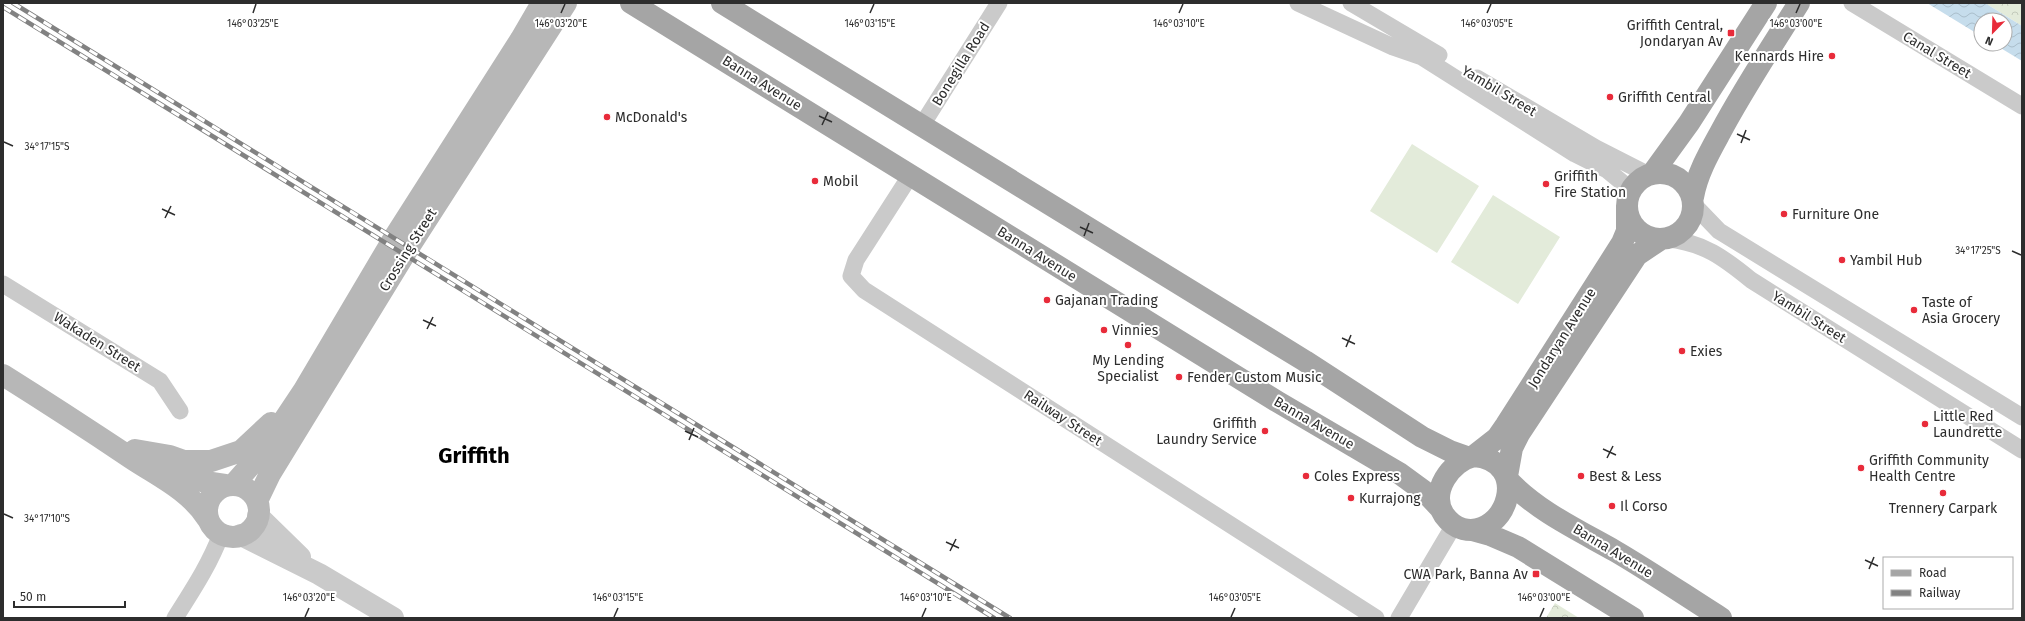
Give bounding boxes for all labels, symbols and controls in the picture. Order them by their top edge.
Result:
north arrow [1973,12,2013,52]
place label: Griffith Central, Jondaryan Av [1627,17,1723,50]
text: 146°03'25"E [227,18,279,30]
text: 146°03'20"E [535,18,587,30]
text: 146°03'15"E [844,18,896,30]
text: 146°03'10"E [1153,18,1205,30]
text: 146°03'05"E [1461,18,1513,30]
text: 146°03'00"E [1769,18,1823,30]
street label: Bonegilla Road [928,19,994,109]
marker: Griffith Central, Jondaryan Av [1726,28,1736,38]
street label: Canal Street [1900,28,1975,83]
text: N [1983,33,1995,48]
place label: Kennards Hire [1735,48,1824,65]
marker: Kennards Hire [1827,51,1837,61]
street label: Banna Avenue [719,52,805,114]
street label: Yambil Street [1459,62,1540,120]
place label: Griffith Central [1618,89,1711,106]
marker: Griffith Central [1605,92,1615,102]
place label: McDonald's [615,109,688,126]
marker: McDonald's [602,112,612,122]
text: 34°17'15"S [24,141,70,153]
place label: Griffith Fire Station [1554,168,1626,201]
place label: Mobil [823,173,858,190]
marker: Mobil [810,176,820,186]
marker: Griffith Fire Station [1541,179,1551,189]
street label: Crossing Street [376,204,441,295]
place label: Furniture One [1792,206,1879,223]
marker: Furniture One [1779,209,1789,219]
street label: Banna Avenue [994,223,1080,285]
text: 34°17'25"S [1955,245,2001,257]
place label: Yambil Hub [1850,252,1922,269]
marker: Yambil Hub [1837,255,1847,265]
street label: Jondaryan Avenue [1524,285,1600,391]
street label: Yambil Street [1769,287,1850,347]
place label: Gajanan Trading [1055,292,1158,309]
place label: Taste of Asia Grocery [1922,294,2000,327]
marker: Gajanan Trading [1042,295,1052,305]
marker: Taste of Asia Grocery [1909,305,1919,315]
street label: Wakaden Street [50,308,144,376]
place label: Vinnies [1112,322,1159,339]
marker: Vinnies [1099,325,1109,335]
marker: My Lending Specialist [1123,340,1133,350]
place label: Exies [1690,343,1723,360]
marker: Exies [1677,346,1687,356]
place label: My Lending Specialist [1092,352,1165,385]
place label: Fender Custom Music [1187,369,1322,386]
marker: Fender Custom Music [1174,372,1184,382]
street label: Railway Street [1021,386,1106,450]
street label: Banna Avenue [1271,393,1357,453]
place label: Little Red Laundrette [1933,408,2002,441]
place label: Griffith Laundry Service [1156,415,1257,448]
marker: Little Red Laundrette [1920,419,1930,429]
marker: Griffith Laundry Service [1260,426,1270,436]
district label: Griffith [438,442,510,469]
place label: Griffith Community Health Centre [1869,452,1989,485]
marker: Griffith Community Health Centre [1856,463,1866,473]
place label: Coles Express [1314,468,1400,485]
place label: Best & Less [1589,468,1662,485]
marker: Coles Express [1301,471,1311,481]
marker: Best & Less [1576,471,1586,481]
marker: Trennery Carpark [1938,488,1948,498]
place label: Kurrajong [1359,490,1421,507]
marker: Kurrajong [1346,493,1356,503]
place label: Il Corso [1620,498,1668,515]
place label: Trennery Carpark [1889,500,1998,517]
marker: Il Corso [1607,501,1617,511]
text: 34°17'10"S [24,513,70,525]
street label: Banna Avenue [1570,520,1656,582]
legend [1883,557,2013,609]
place label: CWA Park, Banna Av [1403,566,1528,583]
text: Road [1919,566,1947,580]
marker: CWA Park, Banna Av [1531,569,1541,579]
scale bar [14,583,125,609]
text: Railway [1919,586,1960,600]
text: 50 m [20,590,46,604]
text: 146°03'20"E [283,592,335,604]
text: 146°03'15"E [592,592,644,604]
text: 146°03'10"E [900,592,952,604]
text: 146°03'05"E [1209,592,1261,604]
text: 146°03'00"E [1517,592,1571,604]

